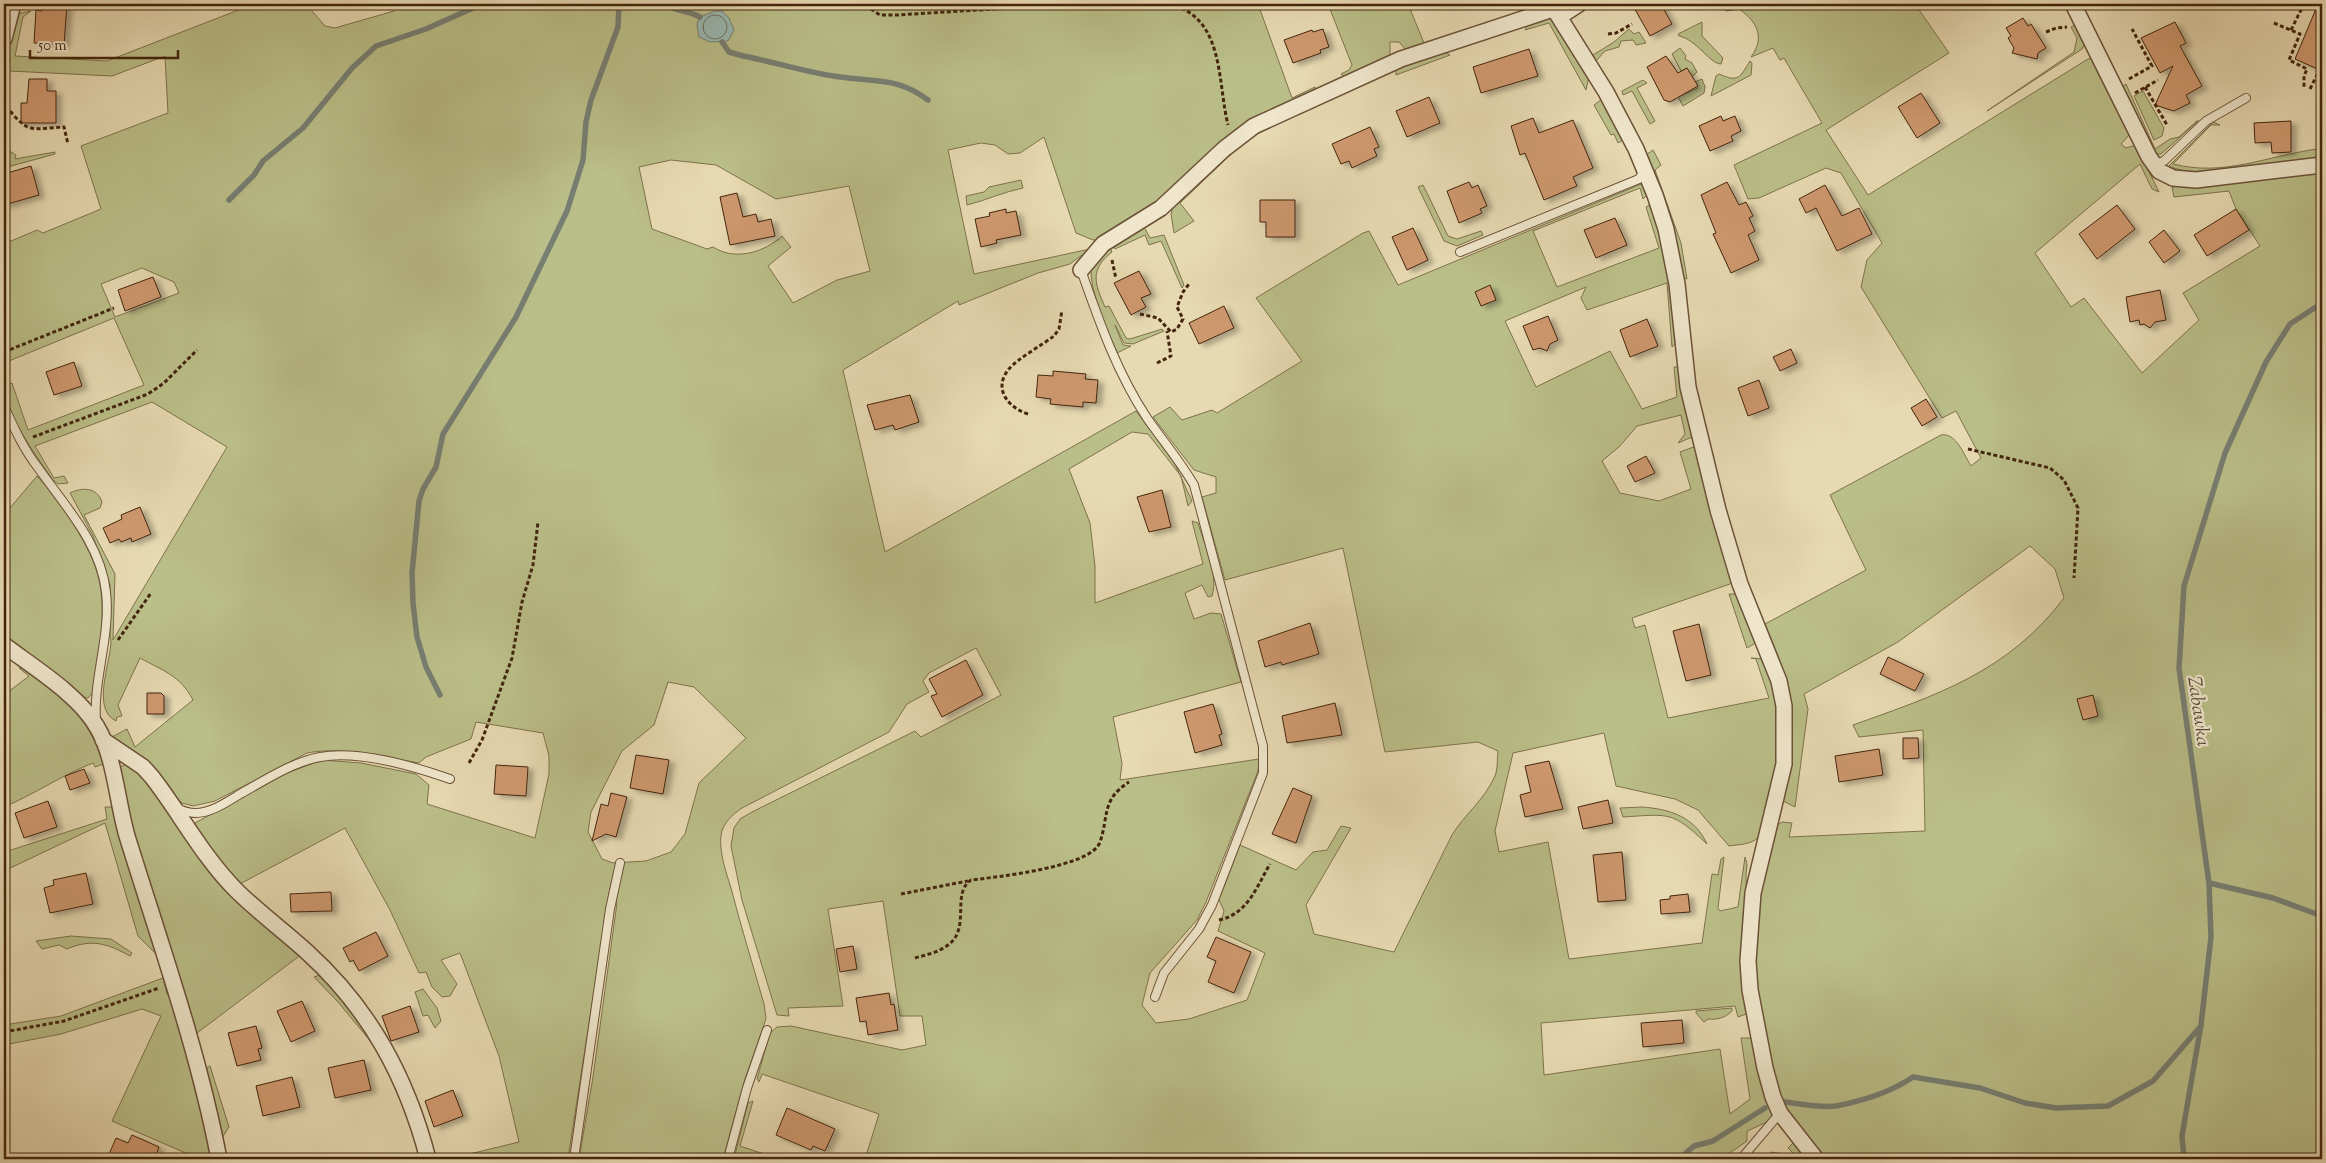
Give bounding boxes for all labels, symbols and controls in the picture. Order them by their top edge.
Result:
scale bar [30,28,178,60]
text: 50 m [37,36,67,57]
water label: Zabawka [2179,675,2216,748]

